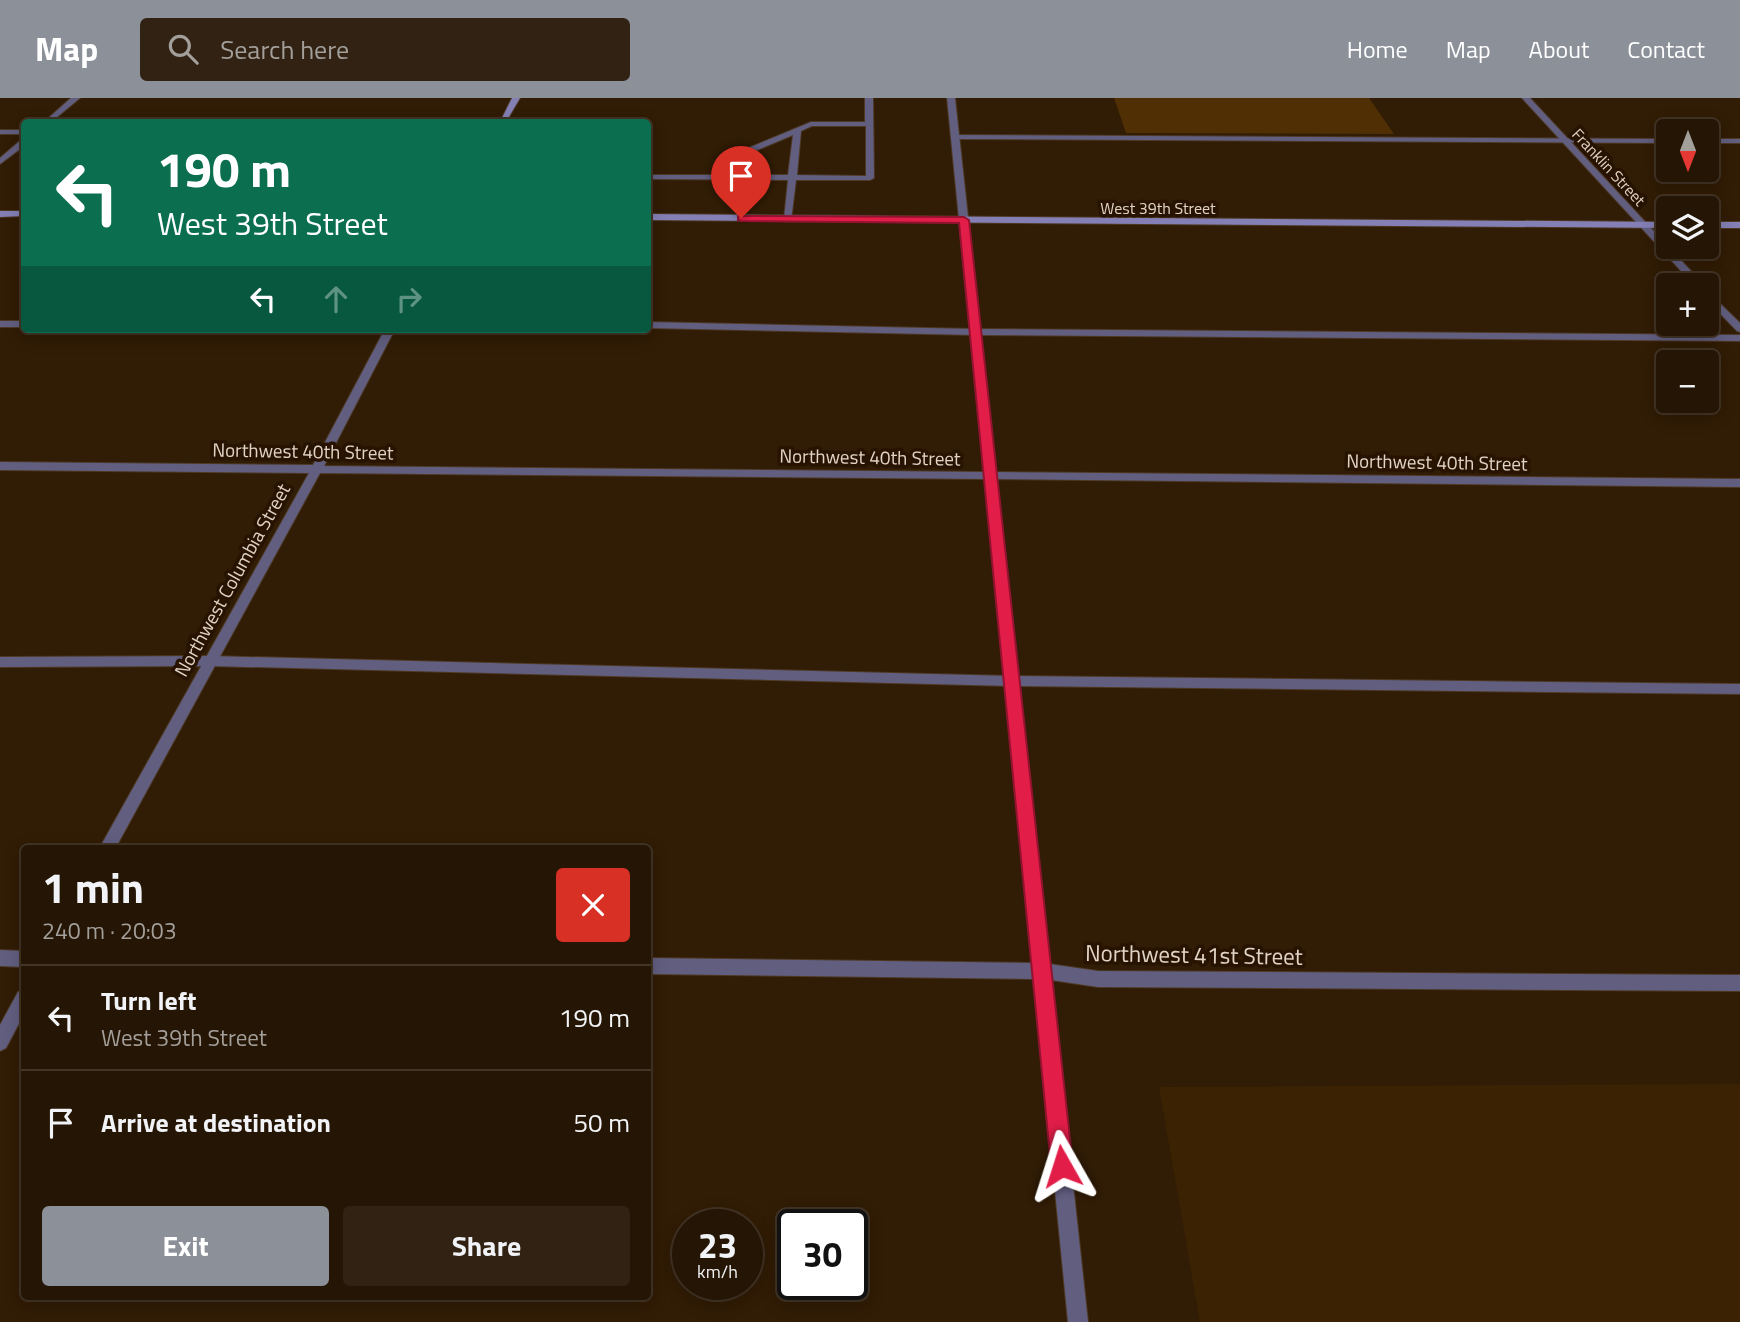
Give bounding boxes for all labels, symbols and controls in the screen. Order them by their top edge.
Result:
search box [140,18,630,81]
text: Map [35,24,98,74]
icon: search [164,30,202,68]
text: Search here [220,30,349,69]
text: Home [1347,31,1408,67]
text: Map [1446,31,1491,67]
text: About [1529,31,1589,67]
text: Contact [1627,31,1705,67]
north arrow [1656,119,1718,182]
map controls [1656,119,1719,413]
street label: Franklin Street [1567,123,1652,211]
text: 190 m [157,131,291,206]
pin [711,146,771,218]
icon: left [42,147,133,238]
icon: arrive [722,157,760,195]
street label: West 39th Street [1100,196,1216,220]
button: layers [1656,196,1719,259]
text: West 39th Street [157,199,388,247]
button: + [1656,273,1719,336]
icon: left [244,280,282,318]
icon: ahead [317,280,355,318]
icon: right [390,280,428,318]
button: − [1656,350,1719,413]
street label: Northwest 40th Street [212,434,394,467]
street label: Northwest 40th Street [779,440,961,473]
street label: Northwest 40th Street [1346,445,1528,478]
street label: Northwest Columbia Street [166,477,297,682]
text: 1 min [42,855,144,919]
button: close [556,868,630,942]
text: 240 m · 20:03 [42,913,177,948]
street label: Northwest 41st Street [1085,935,1303,974]
text: Turn left [101,981,196,1020]
text: 190 m [559,998,630,1037]
icon: left [42,999,80,1037]
text: West 39th Street [101,1020,267,1055]
text: Arrive at destination [101,1103,331,1142]
text: 50 m [573,1103,630,1142]
icon: arrive [42,1104,80,1142]
position arrow [1025,1129,1099,1203]
button: Exit [42,1206,329,1286]
button: Share [343,1206,630,1286]
speed limit sign: 30 [777,1209,868,1300]
text: 23 [698,1218,737,1272]
text: km/h [697,1258,738,1285]

